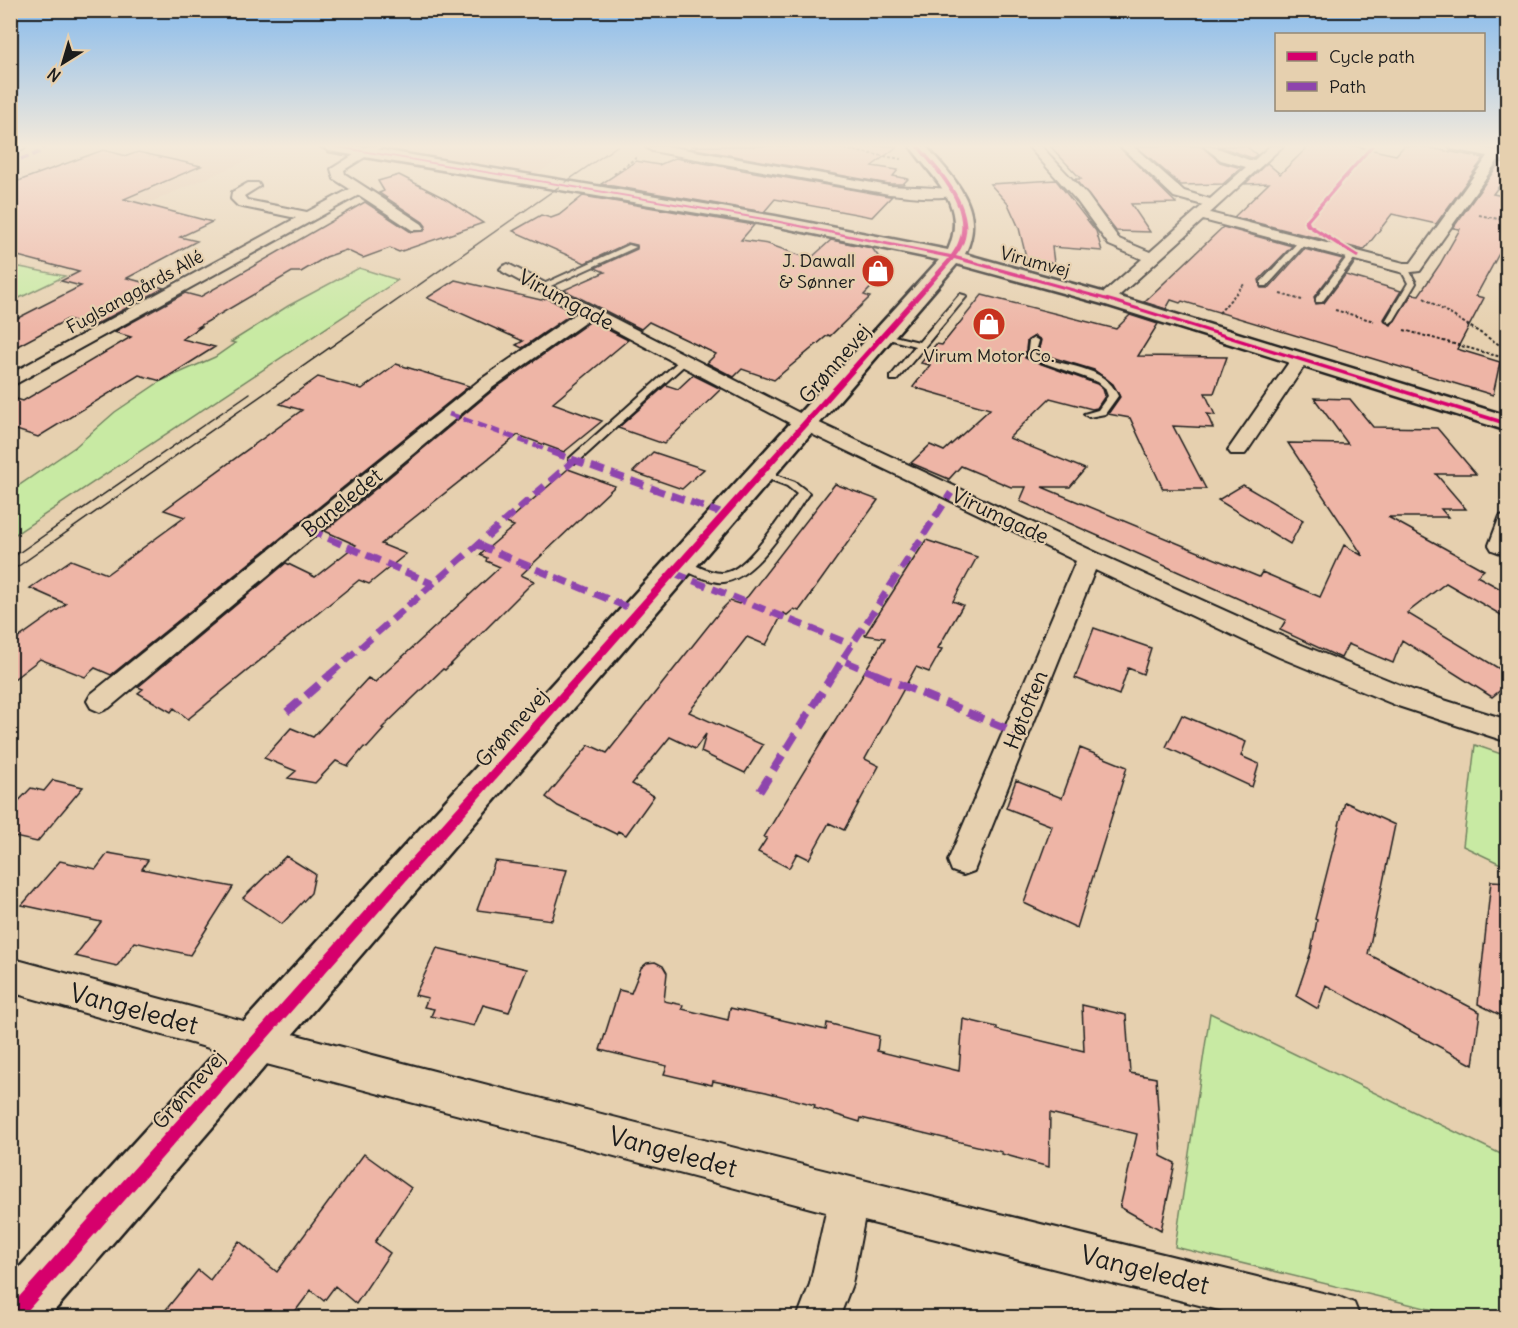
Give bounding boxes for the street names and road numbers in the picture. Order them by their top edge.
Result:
street label: Virumvej [998,241,1073,282]
street label: Fuglsanggårds Allé [62,244,207,339]
street label: Virumgade [514,263,619,336]
street label: Grønnevej [793,318,877,409]
street label: Baneledet [296,462,387,543]
street label: Virumgade [947,481,1053,550]
street label: Høtoften [998,666,1054,753]
street label: Grønnevej [469,683,554,773]
street label: Vangeledet [66,976,202,1042]
street label: Grønnevej [146,1045,231,1135]
street label: Vangeledet [605,1119,741,1185]
street label: Vangeledet [1077,1238,1213,1301]

